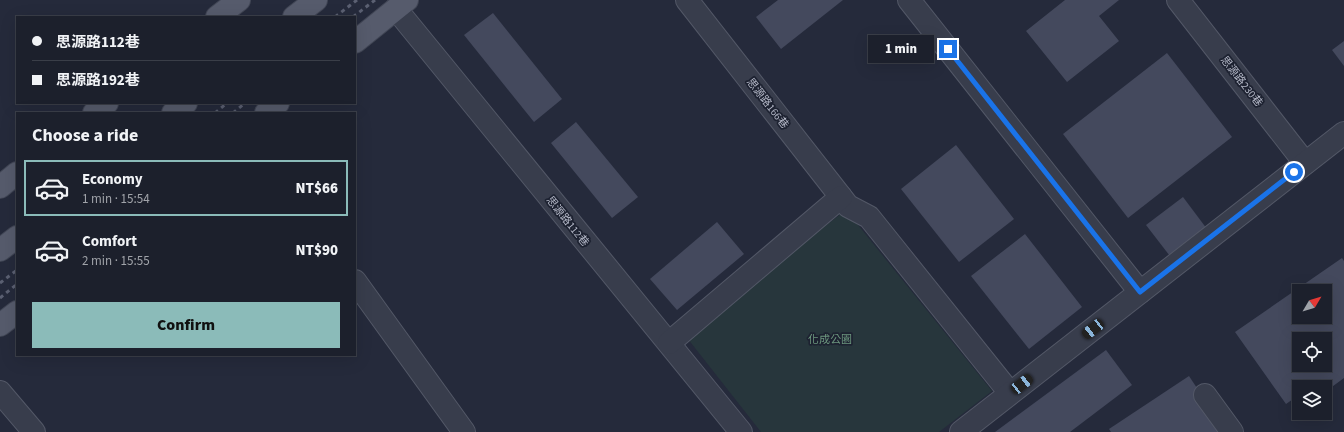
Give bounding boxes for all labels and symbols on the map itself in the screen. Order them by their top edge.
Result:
callout: 1 min [868,35,934,63]
route end [939,40,957,58]
street label: 思源路230巷 [1217,53,1266,110]
street label: 思源路166巷 [743,75,792,132]
route start [1285,163,1303,181]
street label: 思源路112巷 [543,193,592,250]
north arrow [1292,284,1332,324]
car [1080,317,1106,341]
park label: 化成公園 [808,332,852,347]
car [1009,372,1035,396]

